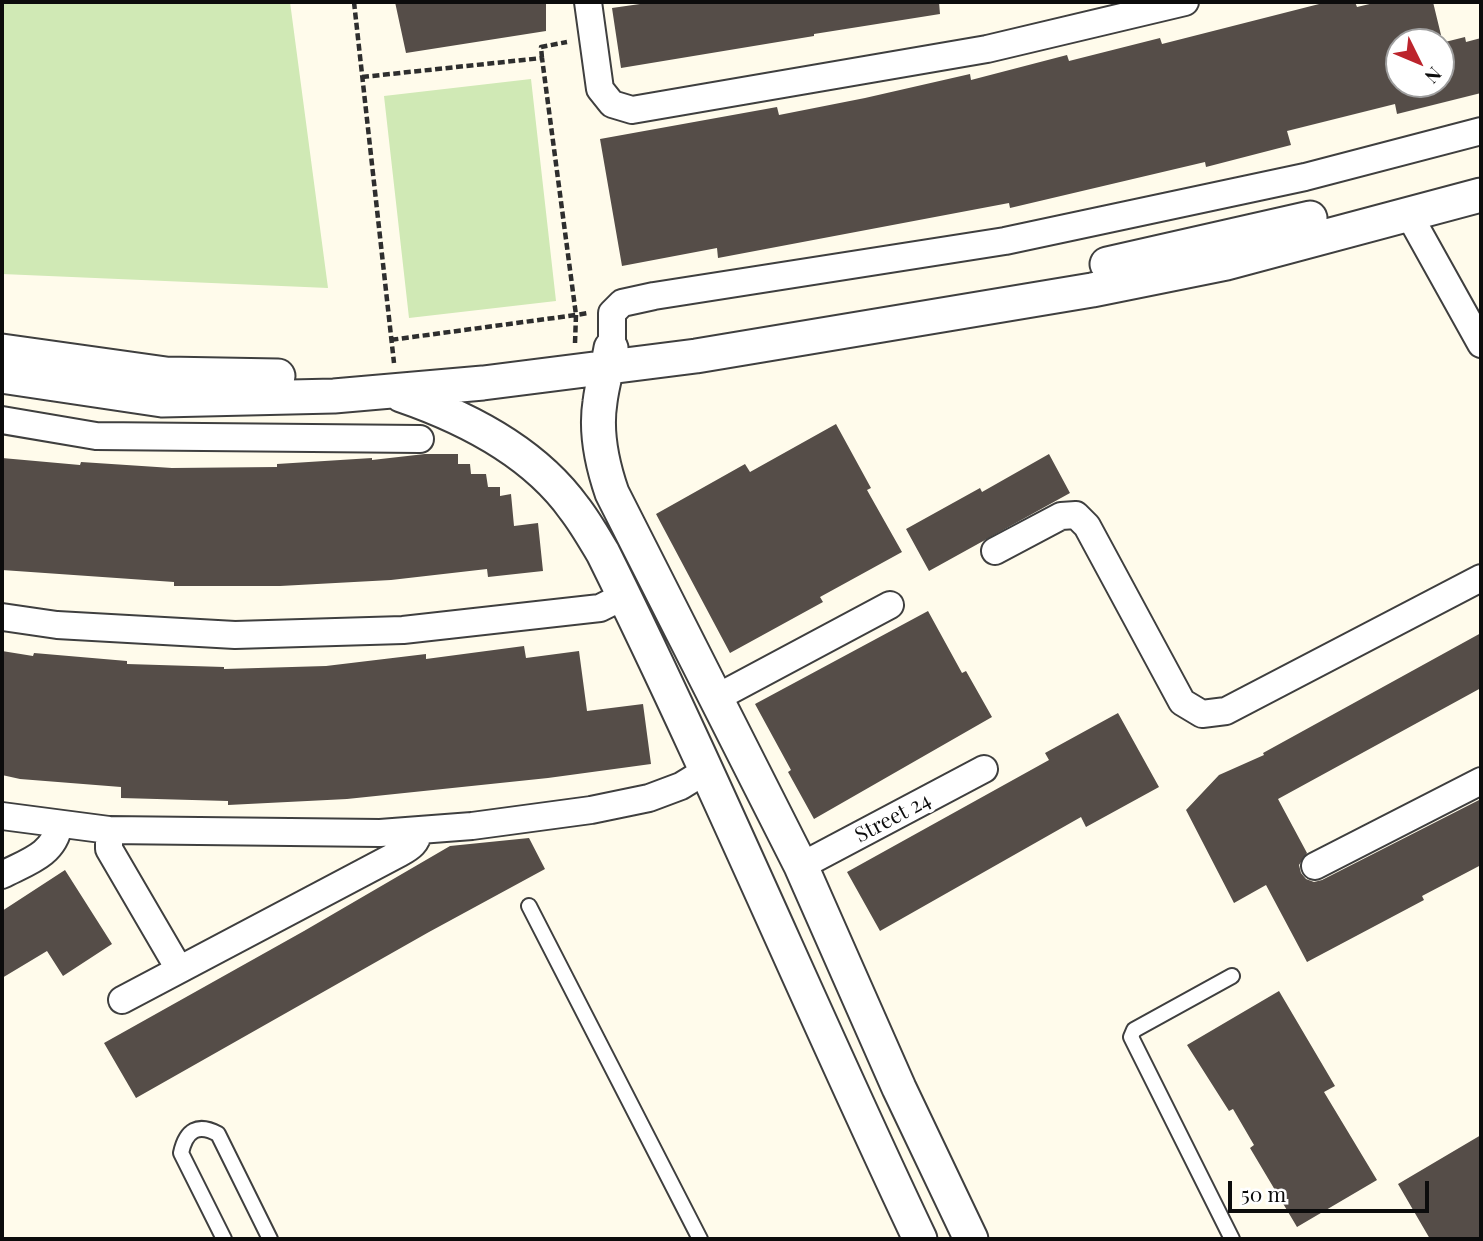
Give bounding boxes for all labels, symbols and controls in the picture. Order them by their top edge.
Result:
north arrow [1385,28,1455,98]
text: N [1420,62,1448,90]
street label: Street 24 [851,788,935,848]
scale bar [1231,1168,1432,1212]
text: 50 m [1241,1179,1286,1207]

